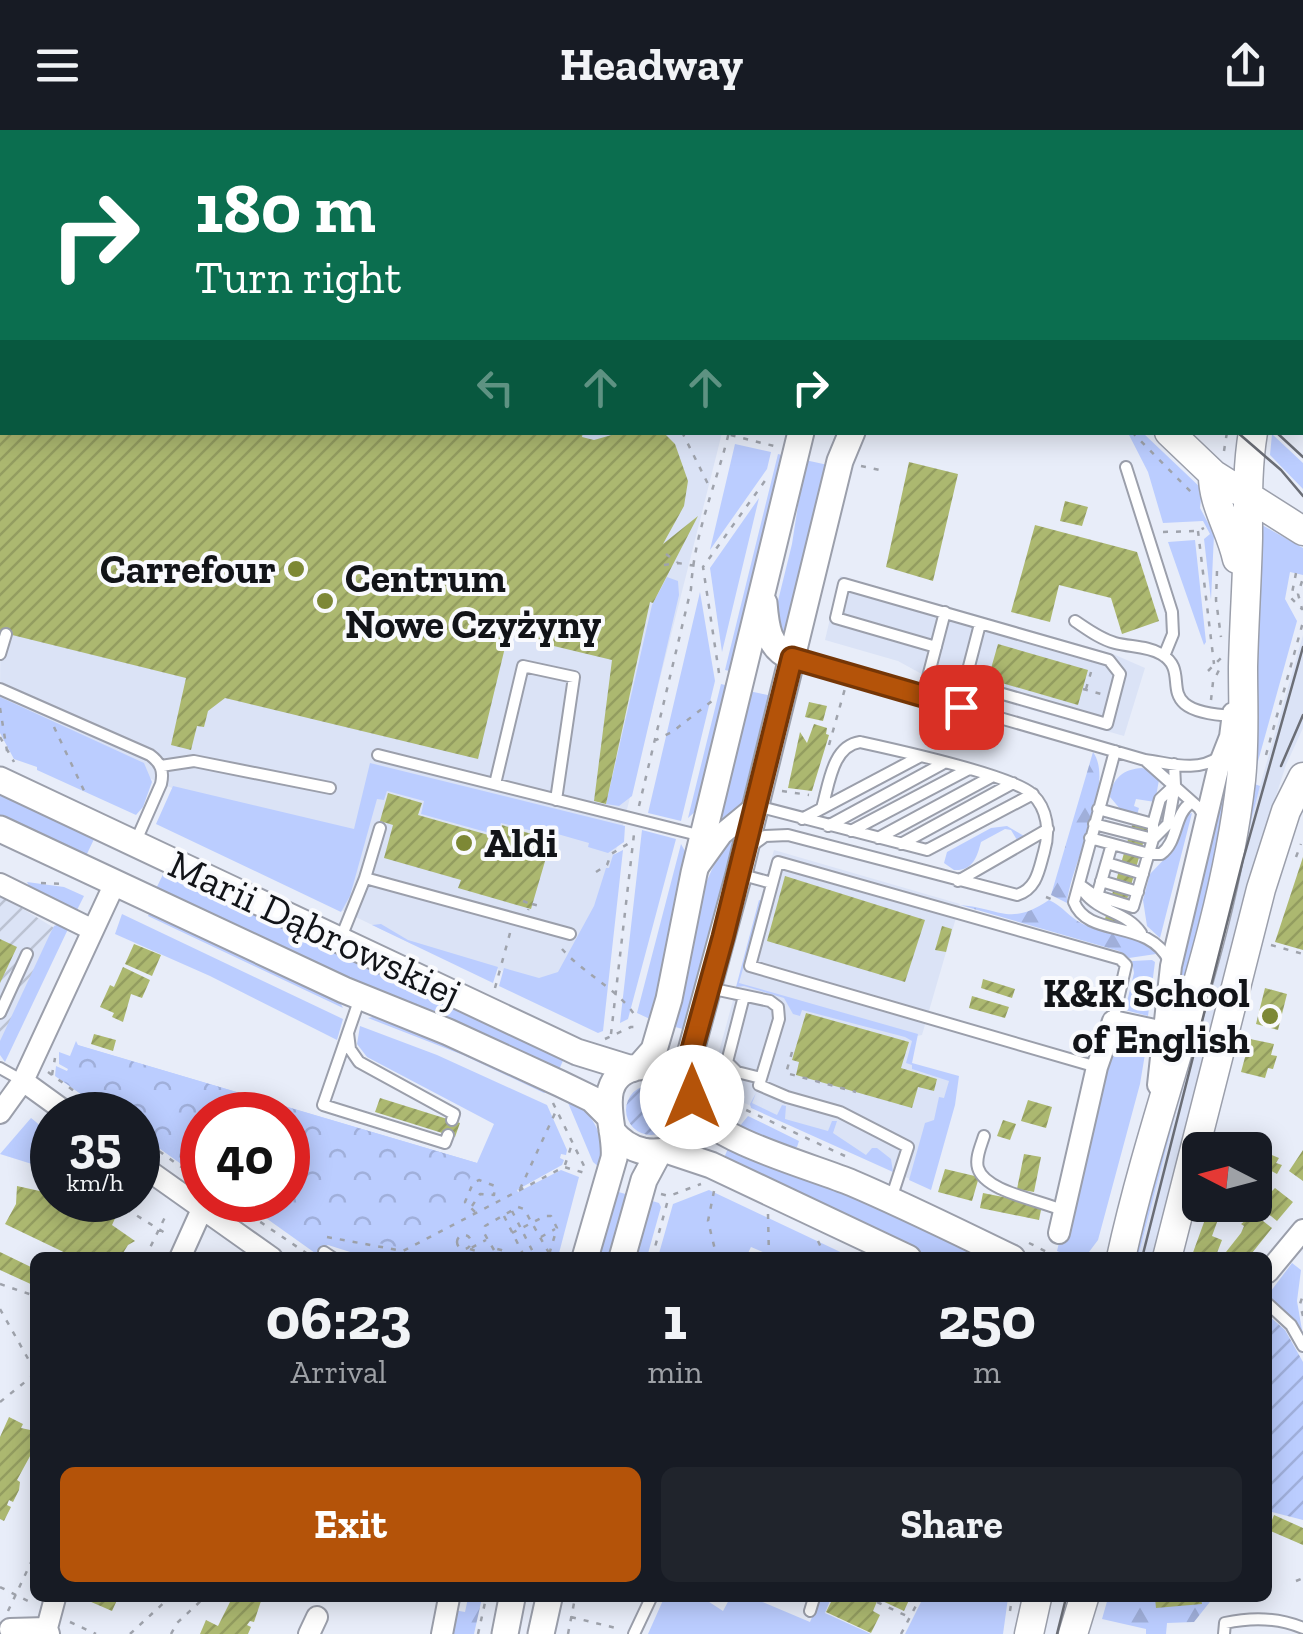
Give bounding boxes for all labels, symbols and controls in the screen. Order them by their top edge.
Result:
icon: menu [30,38,85,93]
text: Headway [560,38,743,92]
icon: share [1218,38,1273,93]
text: 180 m [195,166,376,250]
icon: right [30,170,160,300]
text: Turn right [195,251,401,305]
icon: left [468,360,523,415]
icon: ahead [573,360,628,415]
icon: ahead [678,360,733,415]
icon: right [783,360,838,415]
place label: Carrefour [100,545,276,593]
place label: Centrum Nowe Czyżyny [345,554,601,648]
marker: Carrefour [285,558,307,580]
marker: Centrum Nowe Czyżyny [314,590,336,612]
pin [919,665,1004,750]
icon: arrive [934,680,989,735]
place label: Aldi [484,819,558,867]
marker: Aldi [453,832,475,854]
street label: Marii Dąbrowskiej [161,839,469,1017]
place label: K&K School of English [1043,969,1250,1063]
marker: K&K School of English [1259,1005,1281,1027]
position arrow [640,1045,744,1149]
speed limit sign: 40 [180,1092,310,1222]
text: 35 [69,1115,121,1175]
north arrow [1182,1132,1272,1222]
map controls [1182,1132,1272,1222]
text: km/h [66,1167,124,1197]
text: 06:23 [266,1282,412,1354]
text: 1 [663,1282,687,1354]
text: 250 [938,1282,1036,1354]
text: Arrival [290,1353,387,1391]
text: min [647,1353,702,1391]
text: m [973,1353,1001,1391]
button: Exit [60,1467,641,1582]
button: Share [661,1467,1242,1582]

